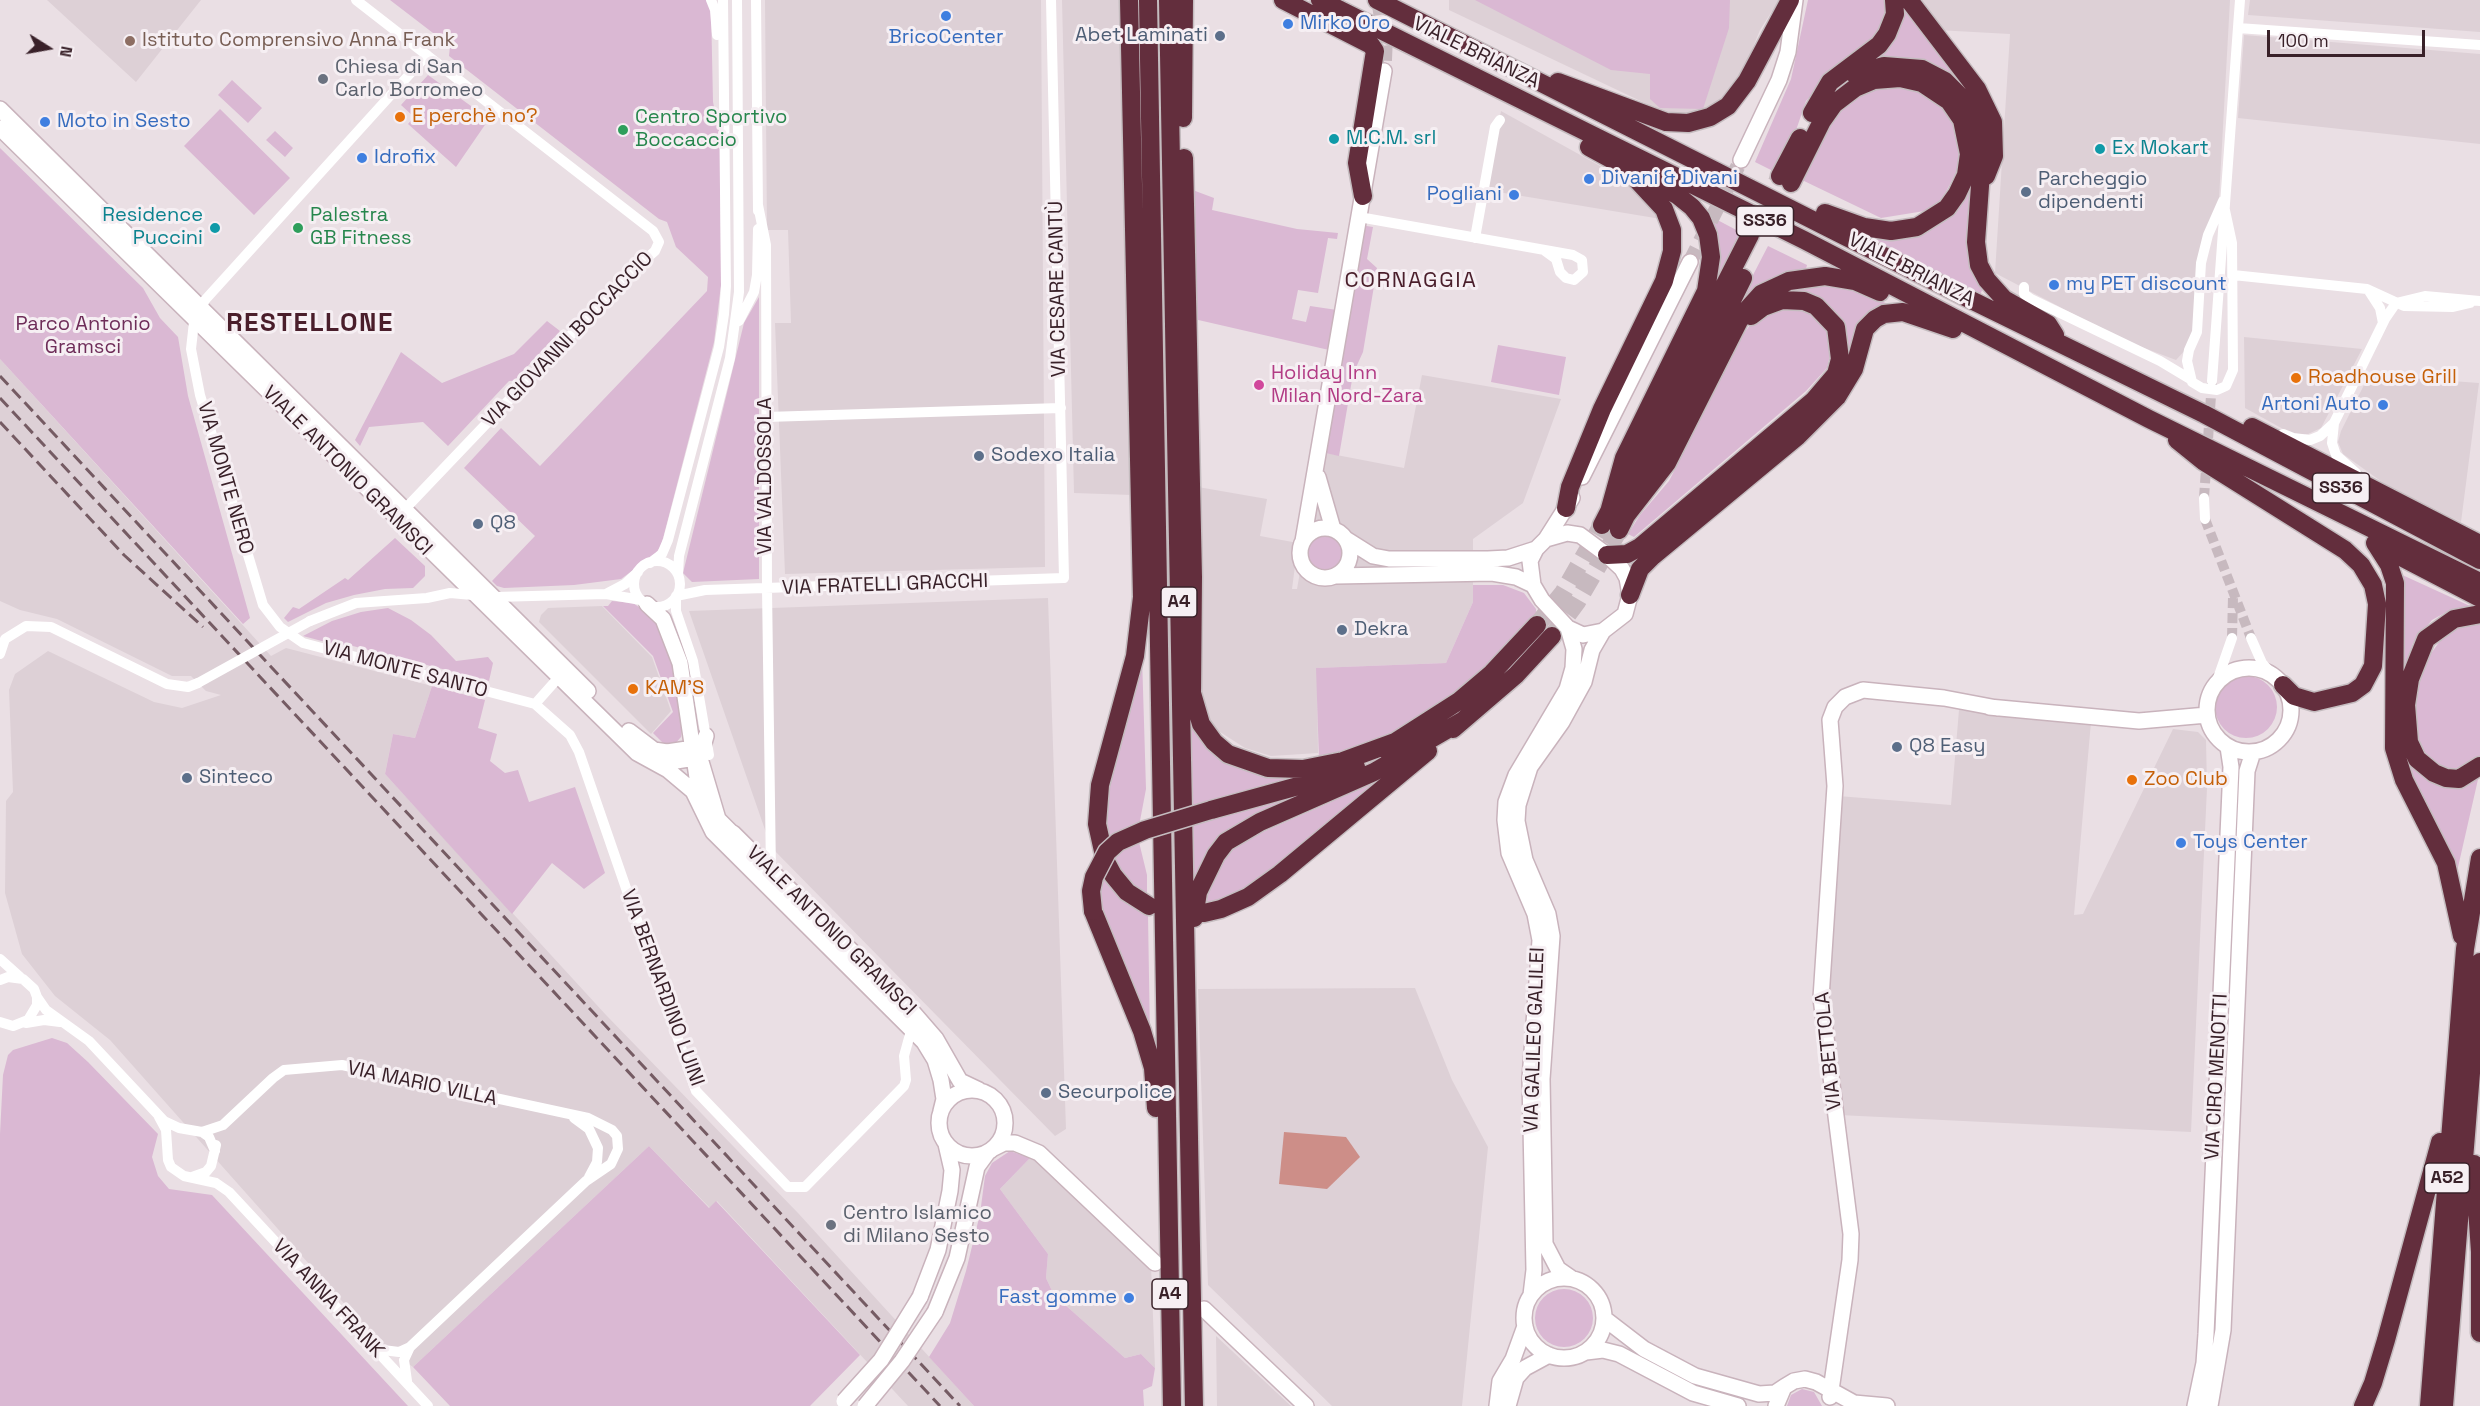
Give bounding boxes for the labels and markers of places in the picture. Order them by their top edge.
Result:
marker: BricoCenter [939,9,953,23]
place label: Mirko Oro [1300,12,1390,36]
marker: Mirko Oro [1281,17,1295,31]
place label: Abet Laminati [1075,24,1208,48]
place label: BricoCenter [889,26,1003,50]
place label: Istituto Comprensivo Anna Frank [142,29,455,53]
marker: Abet Laminati [1213,29,1227,43]
marker: Istituto Comprensivo Anna Frank [123,34,137,48]
place label: Chiesa di San Carlo Borromeo [335,56,483,103]
marker: Chiesa di San Carlo Borromeo [316,72,330,86]
place label: E perchè no? [412,105,538,129]
place label: Centro Sportivo Boccaccio [635,106,787,153]
place label: Moto in Sesto [57,110,191,134]
marker: E perchè no? [393,110,407,124]
marker: Moto in Sesto [38,115,52,129]
marker: Centro Sportivo Boccaccio [616,123,630,137]
place label: M.C.M. srl [1346,127,1436,151]
marker: M.C.M. srl [1327,132,1341,146]
place label: Ex Mokart [2112,137,2209,161]
marker: Ex Mokart [2093,142,2107,156]
place label: Idrofix [374,146,436,170]
marker: Idrofix [355,151,369,165]
place label: Divani & Divani [1601,167,1738,191]
place label: Parcheggio dipendenti [2038,168,2147,215]
marker: Divani & Divani [1582,172,1596,186]
place label: Pogliani [1427,183,1502,207]
marker: Parcheggio dipendenti [2019,185,2033,199]
marker: Pogliani [1507,188,1521,202]
place label: Residence Puccini [102,204,203,251]
place label: Palestra GB Fitness [310,204,412,251]
marker: Residence Puccini [208,221,222,235]
marker: Palestra GB Fitness [291,221,305,235]
place label: my PET discount [2066,273,2227,297]
marker: my PET discount [2047,278,2061,292]
place label: Holiday Inn Milan Nord-Zara [1271,362,1423,409]
place label: Roadhouse Grill [2308,366,2457,390]
marker: Roadhouse Grill [2289,371,2303,385]
marker: Holiday Inn Milan Nord-Zara [1252,378,1266,392]
place label: Artoni Auto [2261,393,2371,417]
marker: Artoni Auto [2376,398,2390,412]
place label: Sodexo Italia [991,444,1115,468]
marker: Sodexo Italia [972,449,986,463]
place label: Q8 [490,512,516,536]
marker: Q8 [471,517,485,531]
place label: Dekra [1354,618,1409,642]
marker: Dekra [1335,623,1349,637]
place label: KAM'S [645,677,704,701]
marker: KAM'S [626,682,640,696]
place label: Q8 Easy [1909,735,1985,759]
marker: Q8 Easy [1890,740,1904,754]
place label: Sinteco [199,766,273,790]
place label: Zoo Club [2144,768,2228,792]
marker: Sinteco [180,771,194,785]
marker: Zoo Club [2125,773,2139,787]
place label: Toys Center [2193,831,2308,855]
marker: Toys Center [2174,836,2188,850]
place label: Securpolice [1058,1081,1173,1105]
marker: Securpolice [1039,1086,1053,1100]
place label: Centro Islamico di Milano Sesto [843,1202,992,1249]
marker: Centro Islamico di Milano Sesto [824,1218,838,1232]
place label: Fast gomme [999,1286,1117,1310]
marker: Fast gomme [1122,1291,1136,1305]

